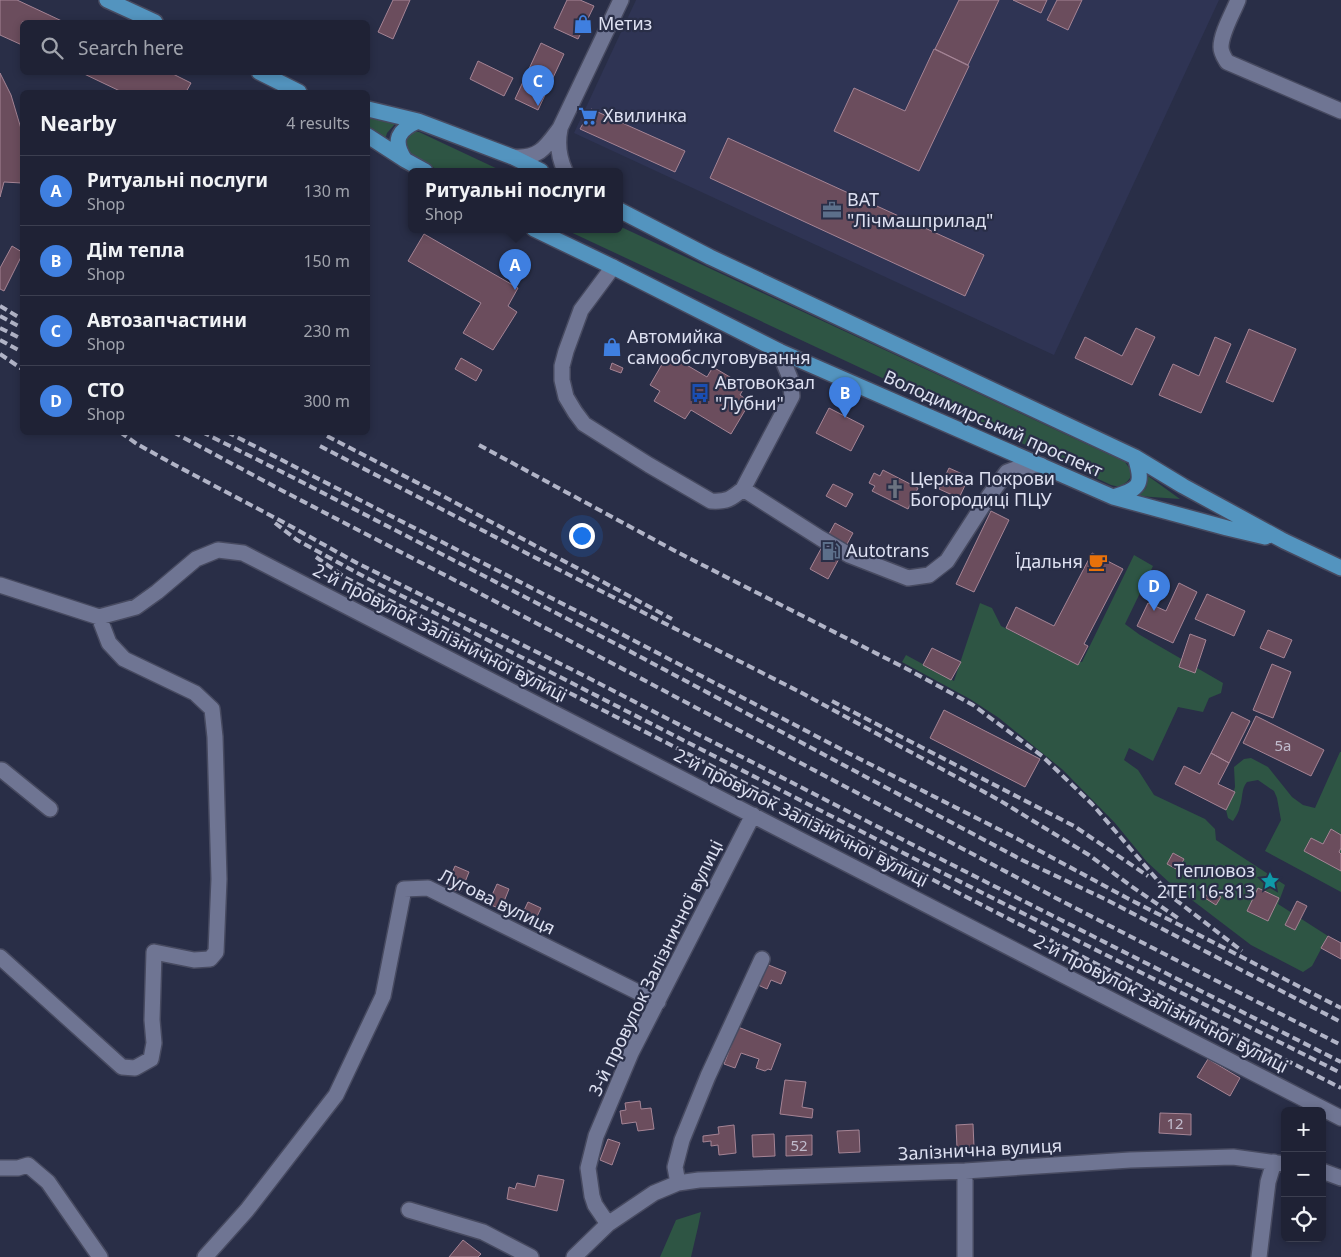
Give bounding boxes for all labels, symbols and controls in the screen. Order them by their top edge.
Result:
place label: Метиз [598,11,652,35]
shop icon: Метиз [572,13,594,35]
search box [20,20,370,75]
icon: search [38,34,66,62]
text: Search here [78,35,184,61]
pin: C [522,65,554,106]
place label: Хвилинка [603,103,687,127]
supermarket icon: Хвилинка [577,105,599,127]
text: Nearby [40,109,116,137]
text: 4 results [286,112,350,134]
text: Ритуальні послуги [87,167,268,193]
popup [408,168,623,233]
text: Ритуальні послуги [425,177,606,203]
text: A [50,180,62,202]
text: 130 m [303,180,350,202]
place label: ВАТ "Лічмашприлад" [847,187,993,232]
text: Shop [87,193,125,215]
office icon: ВАТ "Лічмашприлад" [821,199,843,221]
text: Shop [425,203,463,225]
text: Дім тепла [87,237,184,263]
pin: A [499,249,531,290]
text: B [51,250,61,272]
text: 150 m [303,250,350,272]
text: Shop [87,263,125,285]
text: Автозапчастини [87,307,247,333]
text: C [51,320,61,342]
text: 230 m [303,320,350,342]
place label: Автомийка самообслуговування [627,324,811,369]
text: Shop [87,333,125,355]
shop icon: Автомийка самообслуговування [601,336,623,358]
street label: Володимирський проспект [880,364,1107,482]
place label: Автовокзал "Лубни" [715,370,815,415]
text: СТО [87,377,125,403]
pin: B [829,377,861,418]
bus stop icon: Автовокзал "Лубни" [689,382,711,404]
text: D [50,390,62,412]
text: 300 m [303,390,350,412]
text: Shop [87,403,125,425]
place label: Церква Покрови Богородиці ПЦУ [910,466,1055,511]
church icon: Церква Покрови Богородиці ПЦУ [884,478,906,500]
your location [569,523,595,549]
place label: Autotrans [846,538,929,562]
fuel station icon: Autotrans [820,540,842,562]
place label: Їдальня [1015,549,1083,573]
cafe icon: Їдальня [1087,551,1109,573]
street label: 2-й провулок Залізничної вулиці [309,557,572,707]
pin: D [1138,570,1170,611]
house number: 5а [1275,735,1291,755]
street label: 2-й провулок Залізничної вулиці [670,742,933,892]
street label: 3-й провулок Залізничної вулиці [582,836,728,1100]
place label: Тепловоз 2ТЕ116-813 [1157,858,1255,903]
street label: Лугова вулиця [435,863,559,940]
place icon: Тепловоз 2ТЕ116-813 [1259,870,1281,892]
street label: 2-й провулок Залізничної вулиці [1030,928,1293,1078]
map controls [1281,1107,1326,1242]
button: + [1281,1107,1326,1152]
house number: 12 [1166,1113,1184,1133]
street label: Залізнична вулиця [897,1133,1063,1165]
house number: 52 [790,1135,808,1155]
button: − [1281,1152,1326,1197]
button: locate [1281,1197,1326,1242]

